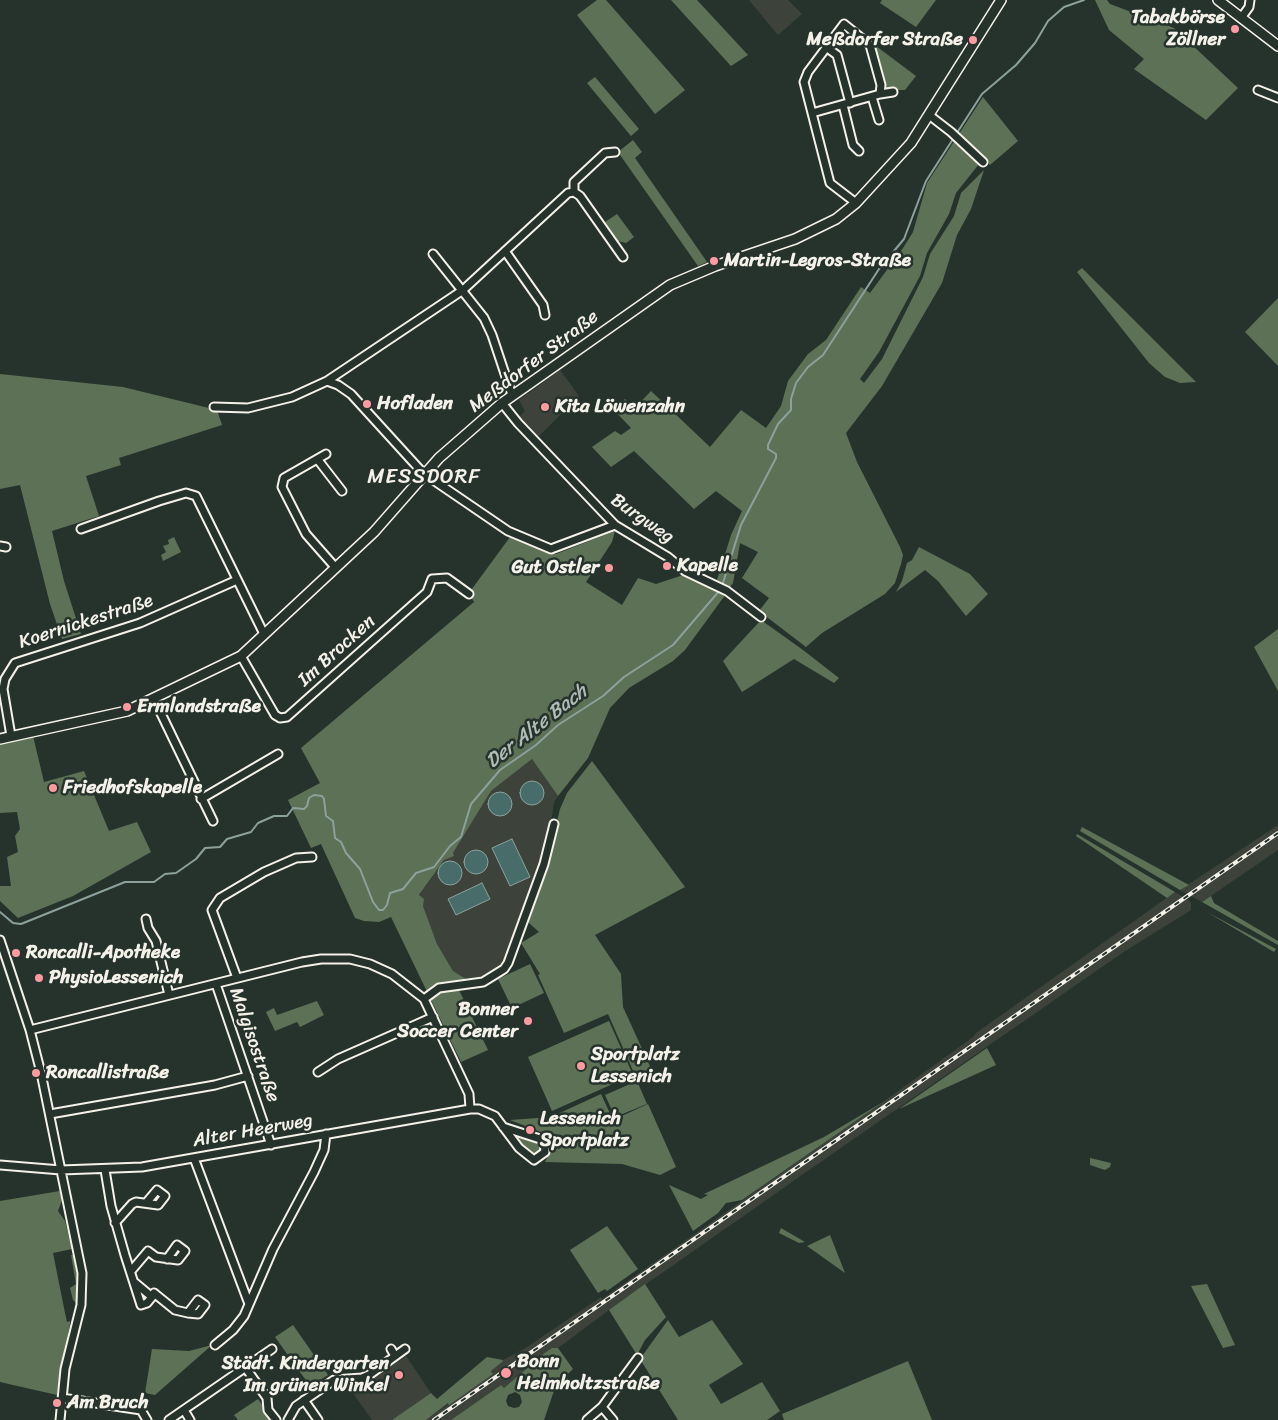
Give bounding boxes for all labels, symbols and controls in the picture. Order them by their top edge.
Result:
place label: Tabakbörse Zöllner [1131,7,1225,51]
marker: Tabakbörse Zöllner [1229,23,1241,35]
place label: Meßdorfer Straße [807,29,963,51]
marker: Meßdorfer Straße [967,34,979,46]
place label: Martin-Legros-Straße [724,250,911,272]
marker: Martin-Legros-Straße [708,255,720,267]
street label: Meßdorfer Straße [465,306,603,418]
place label: Hofladen [377,393,453,415]
place label: Kita Löwenzahn [555,396,685,418]
marker: Hofladen [361,398,373,410]
marker: Kita Löwenzahn [539,401,551,413]
district label: MESSDORF [367,465,481,491]
street label: Burgweg [606,489,678,549]
place label: Kapelle [677,555,738,577]
place label: Gut Ostler [511,557,599,579]
marker: Kapelle [661,560,673,572]
marker: Gut Ostler [603,562,615,574]
street label: Koernickestraße [16,590,156,654]
street label: Im Brocken [294,610,380,692]
water label: Der Alte Bach [482,680,592,774]
place label: Ermlandstraße [137,696,261,718]
marker: Ermlandstraße [121,701,133,713]
place label: Friedhofskapelle [63,777,202,799]
marker: Friedhofskapelle [47,782,59,794]
place label: Roncalli-Apotheke [26,942,180,964]
marker: Roncalli-Apotheke [10,947,22,959]
place label: PhysioLessenich [49,967,183,989]
marker: PhysioLessenich [33,972,45,984]
street label: Malgisostraße [224,985,284,1105]
place label: Bonner Soccer Center [397,999,518,1043]
marker: Bonner Soccer Center [522,1015,534,1027]
place label: Sportplatz Lessenich [591,1044,680,1088]
marker: Sportplatz Lessenich [575,1060,587,1072]
place label: Roncallistraße [46,1062,169,1084]
marker: Roncallistraße [30,1067,42,1079]
place label: Lessenich Sportplatz [540,1108,629,1152]
street label: Alter Heerweg [191,1109,315,1153]
marker: Lessenich Sportplatz [524,1124,536,1136]
place label: Bonn Helmholtzstraße [517,1351,660,1395]
place label: Städt. Kindergarten Im grünen Winkel [222,1353,389,1397]
marker: Bonn Helmholtzstraße [499,1366,513,1380]
marker: Städt. Kindergarten Im grünen Winkel [393,1369,405,1381]
place label: Am Bruch [67,1392,148,1414]
marker: Am Bruch [51,1397,63,1409]

